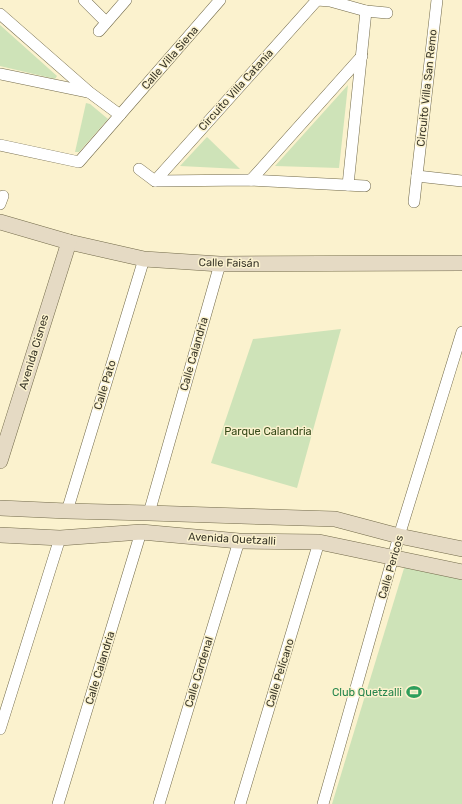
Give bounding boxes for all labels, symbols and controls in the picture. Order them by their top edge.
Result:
street label: Calle Villa Siena [139,24,201,92]
street label: Circuito Villa San Remo [414,29,440,147]
street label: Circuito Villa Catania [196,46,276,134]
street label: Calle Faisán [198,256,260,270]
street label: Avenida Cisnes [16,313,52,391]
street label: Calle Calandria [177,316,211,392]
street label: Calle Pato [91,359,119,411]
park label: Parque Calandria [224,425,312,438]
street label: Avenida Quetzalli [188,530,276,548]
street label: Calle Pericos [376,533,406,600]
street label: Calle Calandria [83,630,117,706]
street label: Calle Cardenal [182,635,216,709]
street label: Calle Pelícano [263,637,297,709]
sports icon: Club Quetzalli [405,683,423,701]
place label: Club Quetzalli [332,686,402,699]

